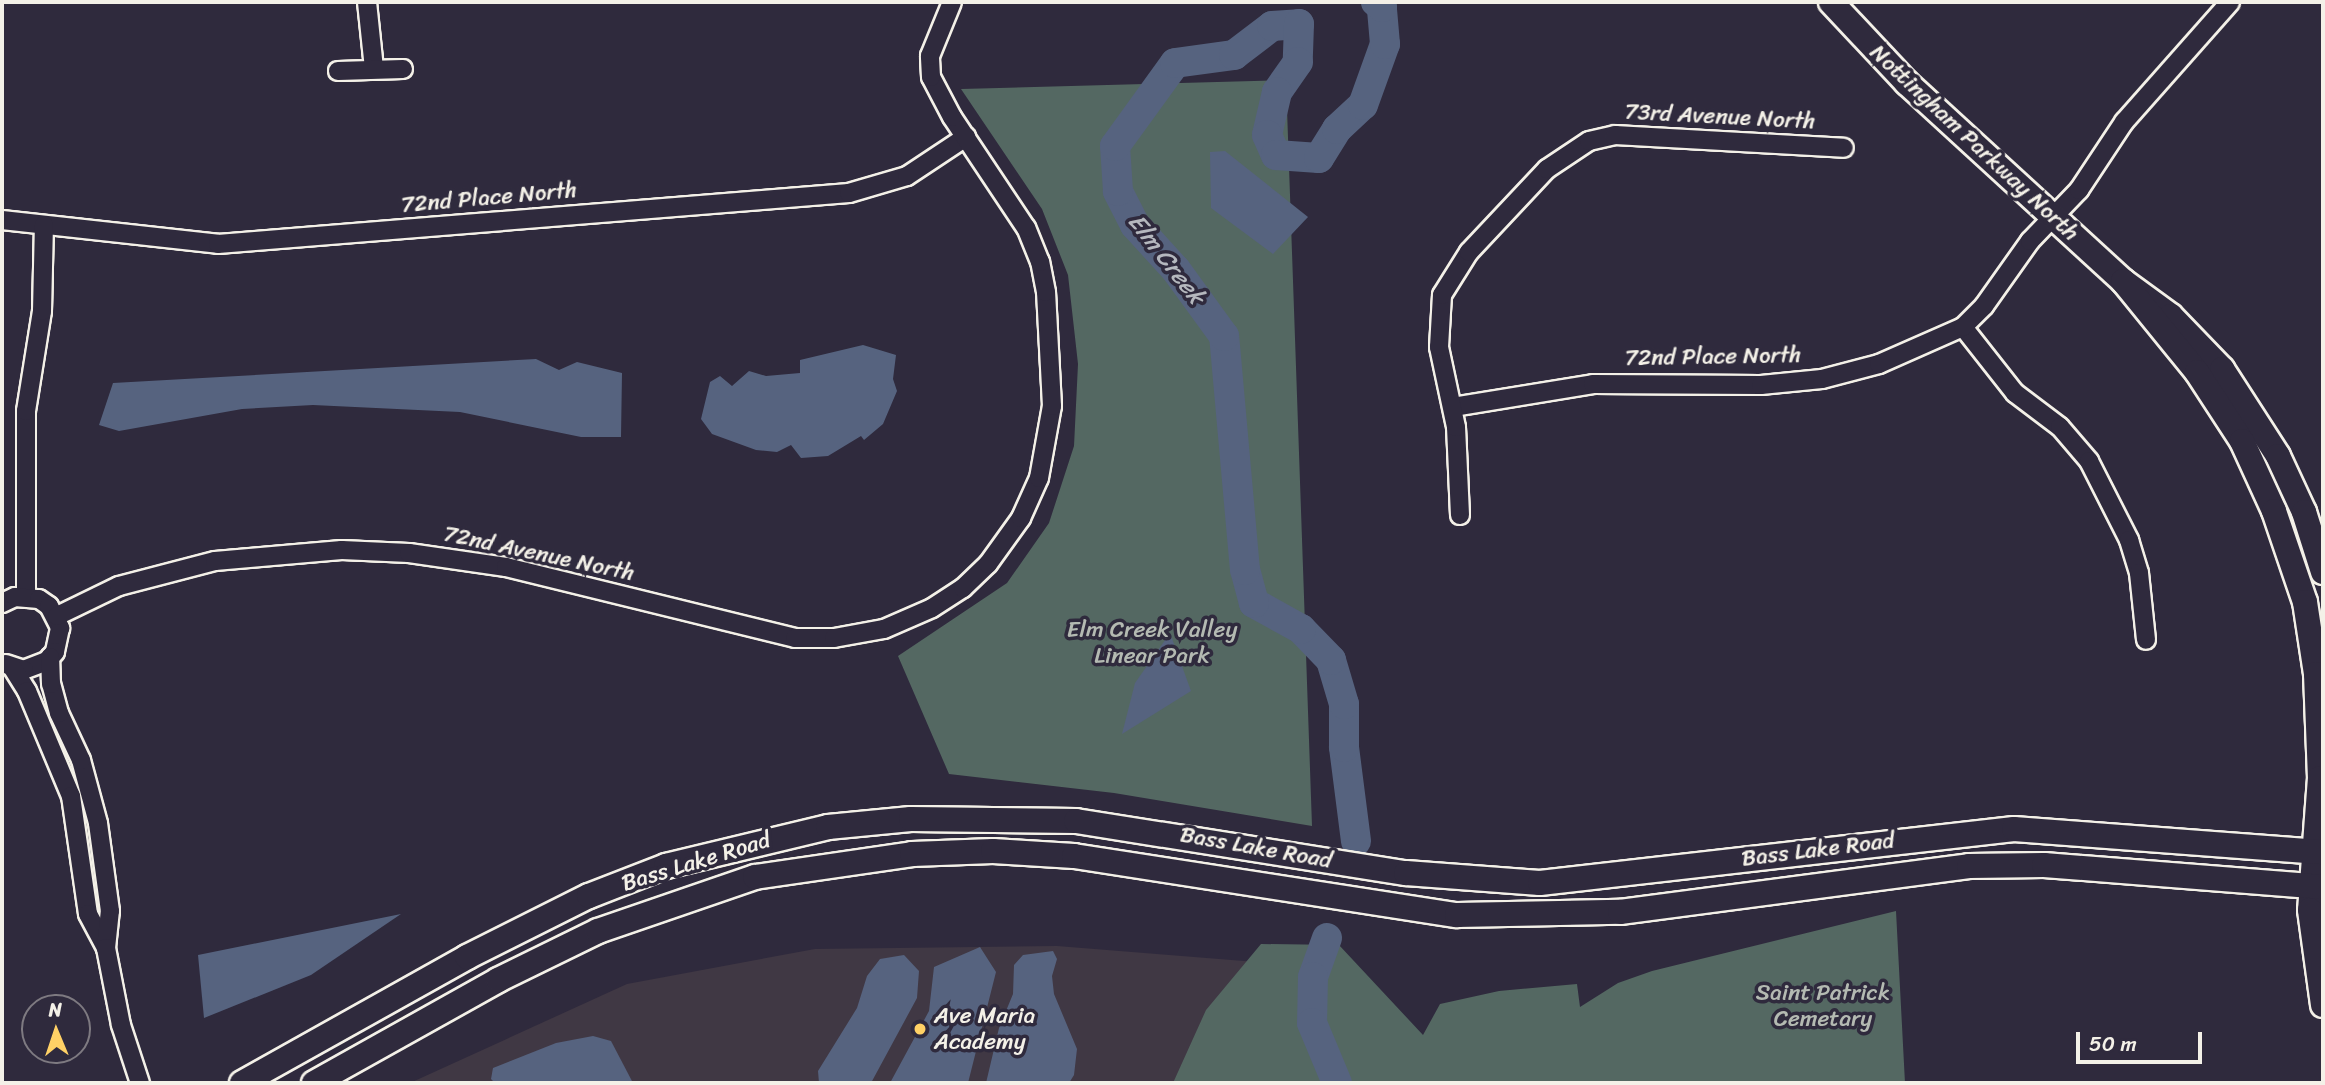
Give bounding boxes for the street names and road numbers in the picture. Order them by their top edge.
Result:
street label: Nottingham Parkway North [1864,39,2084,247]
street label: 73rd Avenue North [1623,98,1817,136]
street label: 72nd Place North [399,177,579,219]
street label: 72nd Place North [1624,342,1802,372]
street label: 72nd Avenue North [441,520,637,588]
street label: Bass Lake Road [1177,821,1335,875]
street label: Bass Lake Road [618,826,774,898]
street label: Bass Lake Road [1740,827,1896,873]

